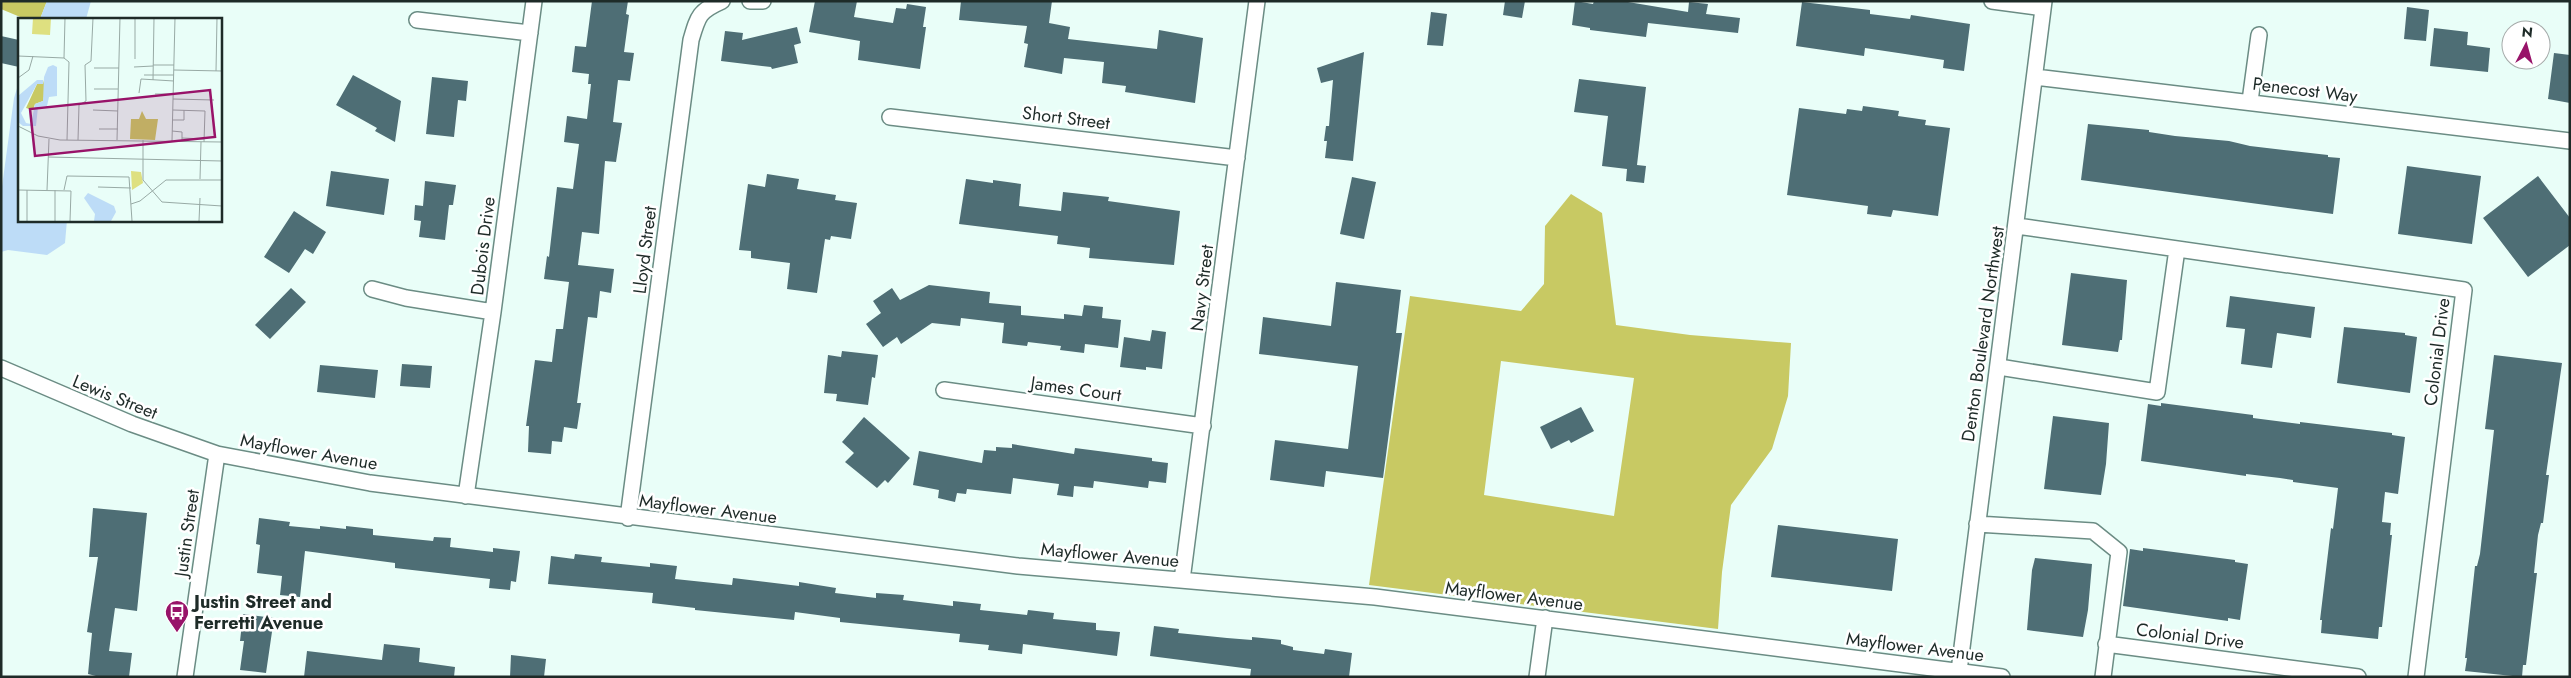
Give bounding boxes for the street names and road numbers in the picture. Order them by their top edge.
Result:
street label: Penecost Way [2251,71,2359,109]
street label: Short Street [1021,100,1112,136]
street label: Dubois Drive [464,195,502,297]
street label: Lloyd Street [627,204,663,295]
street label: Denton Boulevard Northwest [1955,224,2011,443]
street label: Navy Street [1184,242,1220,333]
street label: Colonial Drive [2417,297,2457,407]
street label: Lewis Street [69,368,162,426]
street label: James Court [1027,370,1124,408]
street label: Mayflower Avenue [238,427,380,477]
street label: Justin Street [168,487,206,580]
street label: Mayflower Avenue [638,488,778,530]
street label: Mayflower Avenue [1040,536,1180,574]
street label: Mayflower Avenue [1444,575,1584,617]
street label: Colonial Drive [2135,616,2245,656]
street label: Mayflower Avenue [1845,626,1985,668]

